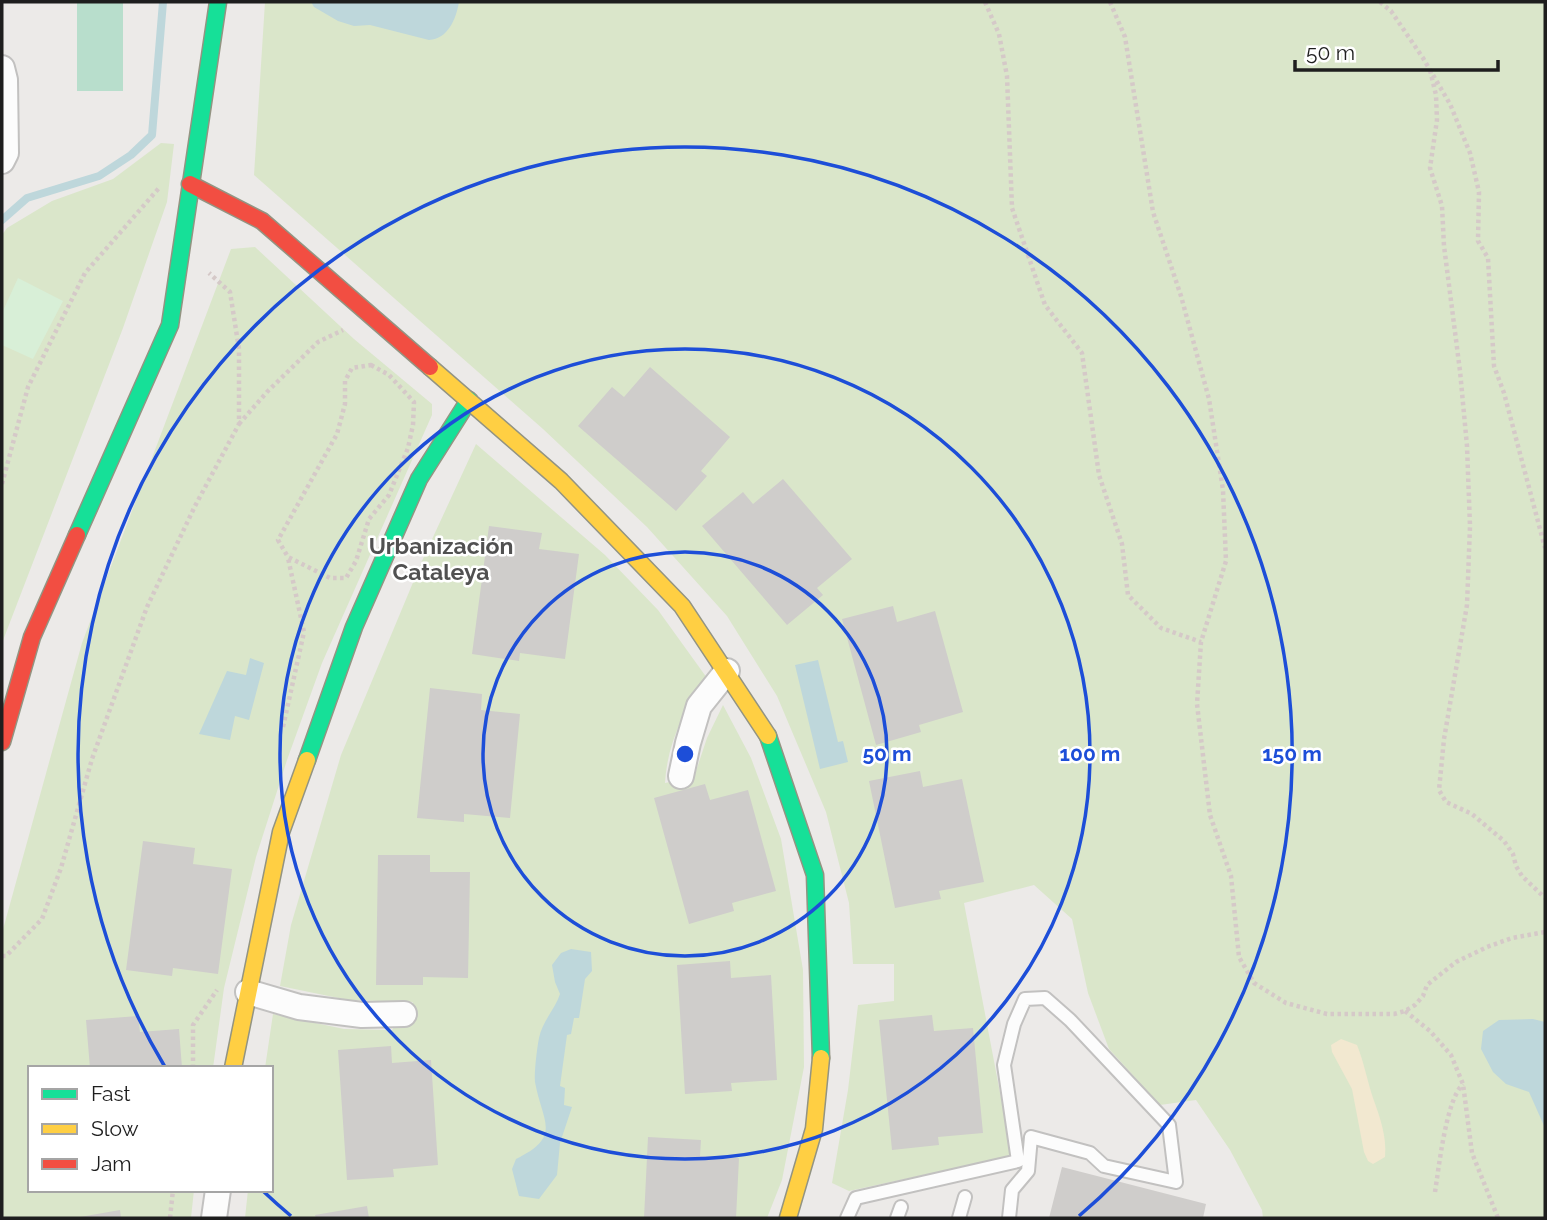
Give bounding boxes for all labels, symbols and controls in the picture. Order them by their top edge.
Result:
scale bar [1295,28,1498,72]
text: 50 m [1306,40,1355,65]
district label: Urbanización Cataleya [369,532,513,585]
text: 50 m [862,741,912,766]
text: 100 m [1060,741,1120,766]
text: 150 m [1262,741,1322,766]
centre of rings [673,742,697,766]
legend [28,1066,273,1192]
text: Fast [91,1081,131,1106]
text: Slow [91,1116,139,1141]
text: Jam [91,1151,132,1176]

